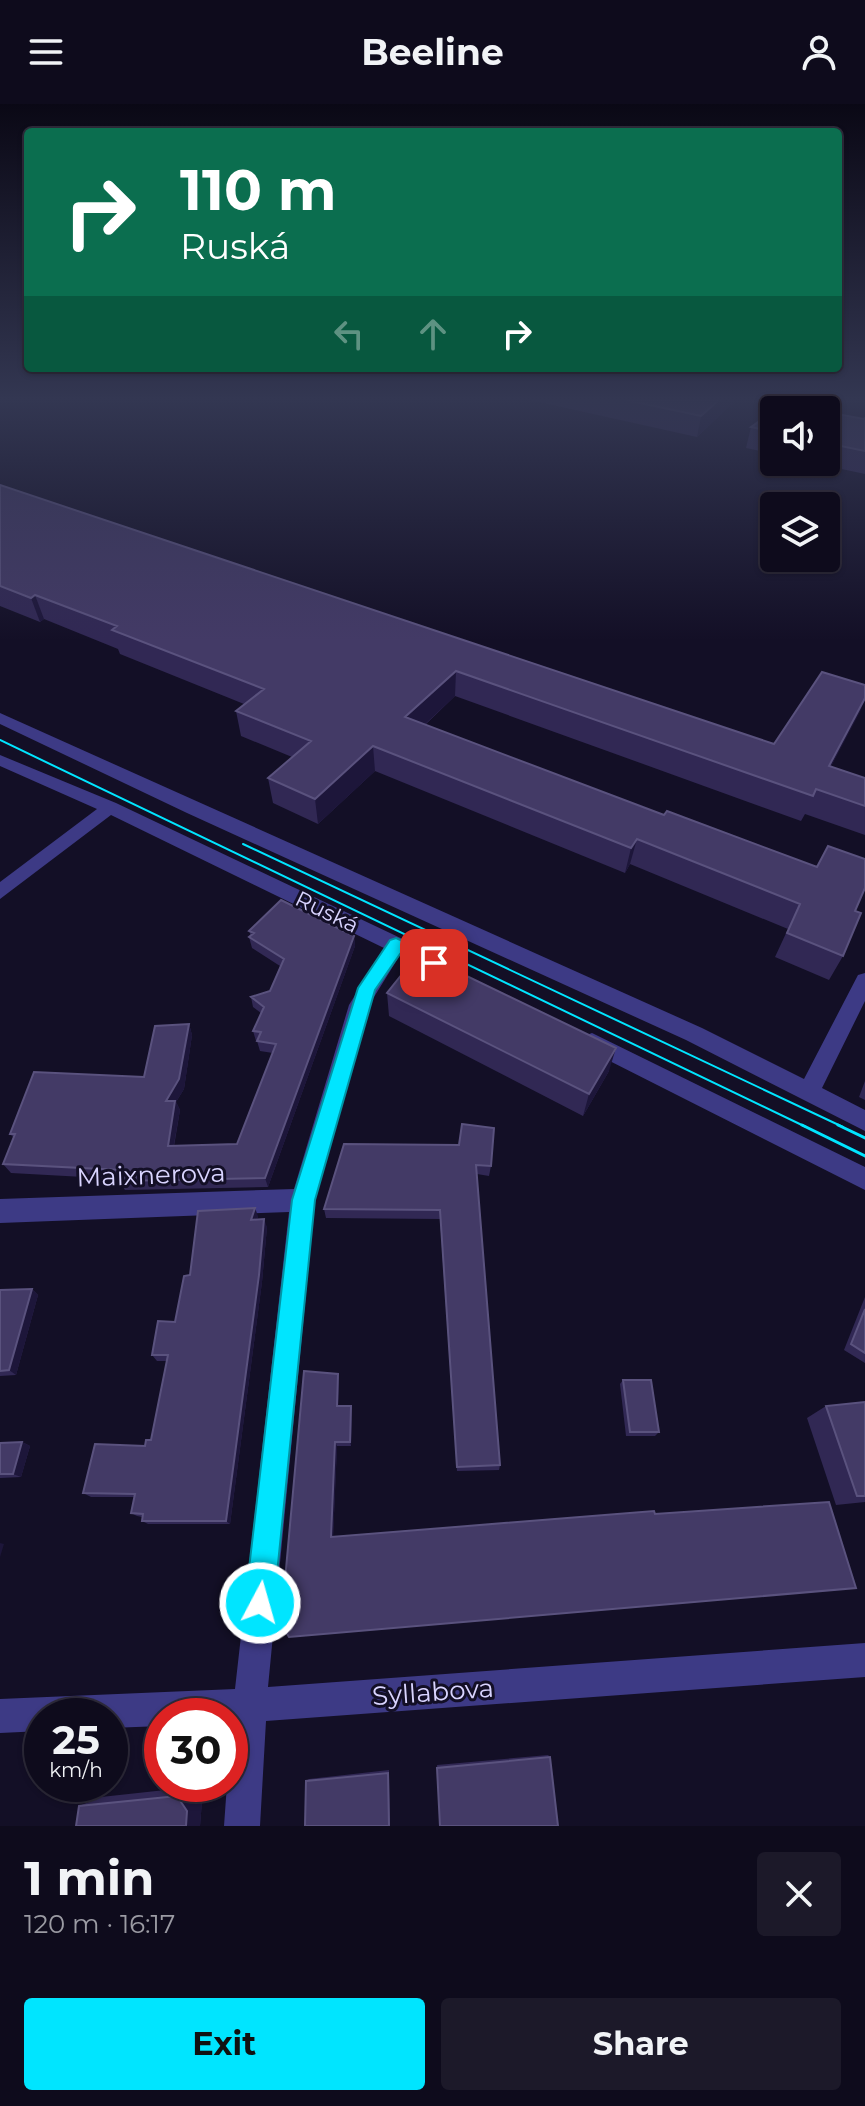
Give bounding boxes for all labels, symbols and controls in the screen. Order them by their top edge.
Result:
icon: menu [24,30,68,74]
text: Beeline [361,30,504,74]
icon: person [797,30,841,74]
text: 110 m [180,156,337,224]
icon: right [48,160,152,264]
text: Ruská [180,224,290,268]
icon: left [327,312,371,356]
icon: ahead [411,312,455,356]
icon: right [495,312,539,356]
map controls [760,396,840,572]
button: sound [760,396,840,476]
button: layers [760,492,840,572]
street label: Ruská [291,885,363,939]
pin [400,929,468,997]
icon: arrive [412,941,456,985]
street label: Maixnerova [76,1156,226,1194]
position arrow [218,1561,302,1645]
street label: Syllabova [371,1672,495,1712]
speed limit sign: 30 [144,1698,248,1802]
text: 25 [52,1715,100,1764]
text: km/h [49,1758,103,1782]
text: 1 min [24,1849,154,1907]
button: close [757,1852,841,1936]
text: 120 m · 16:17 [24,1908,175,1940]
button: Exit [24,1998,425,2090]
button: Share [441,1998,841,2090]

